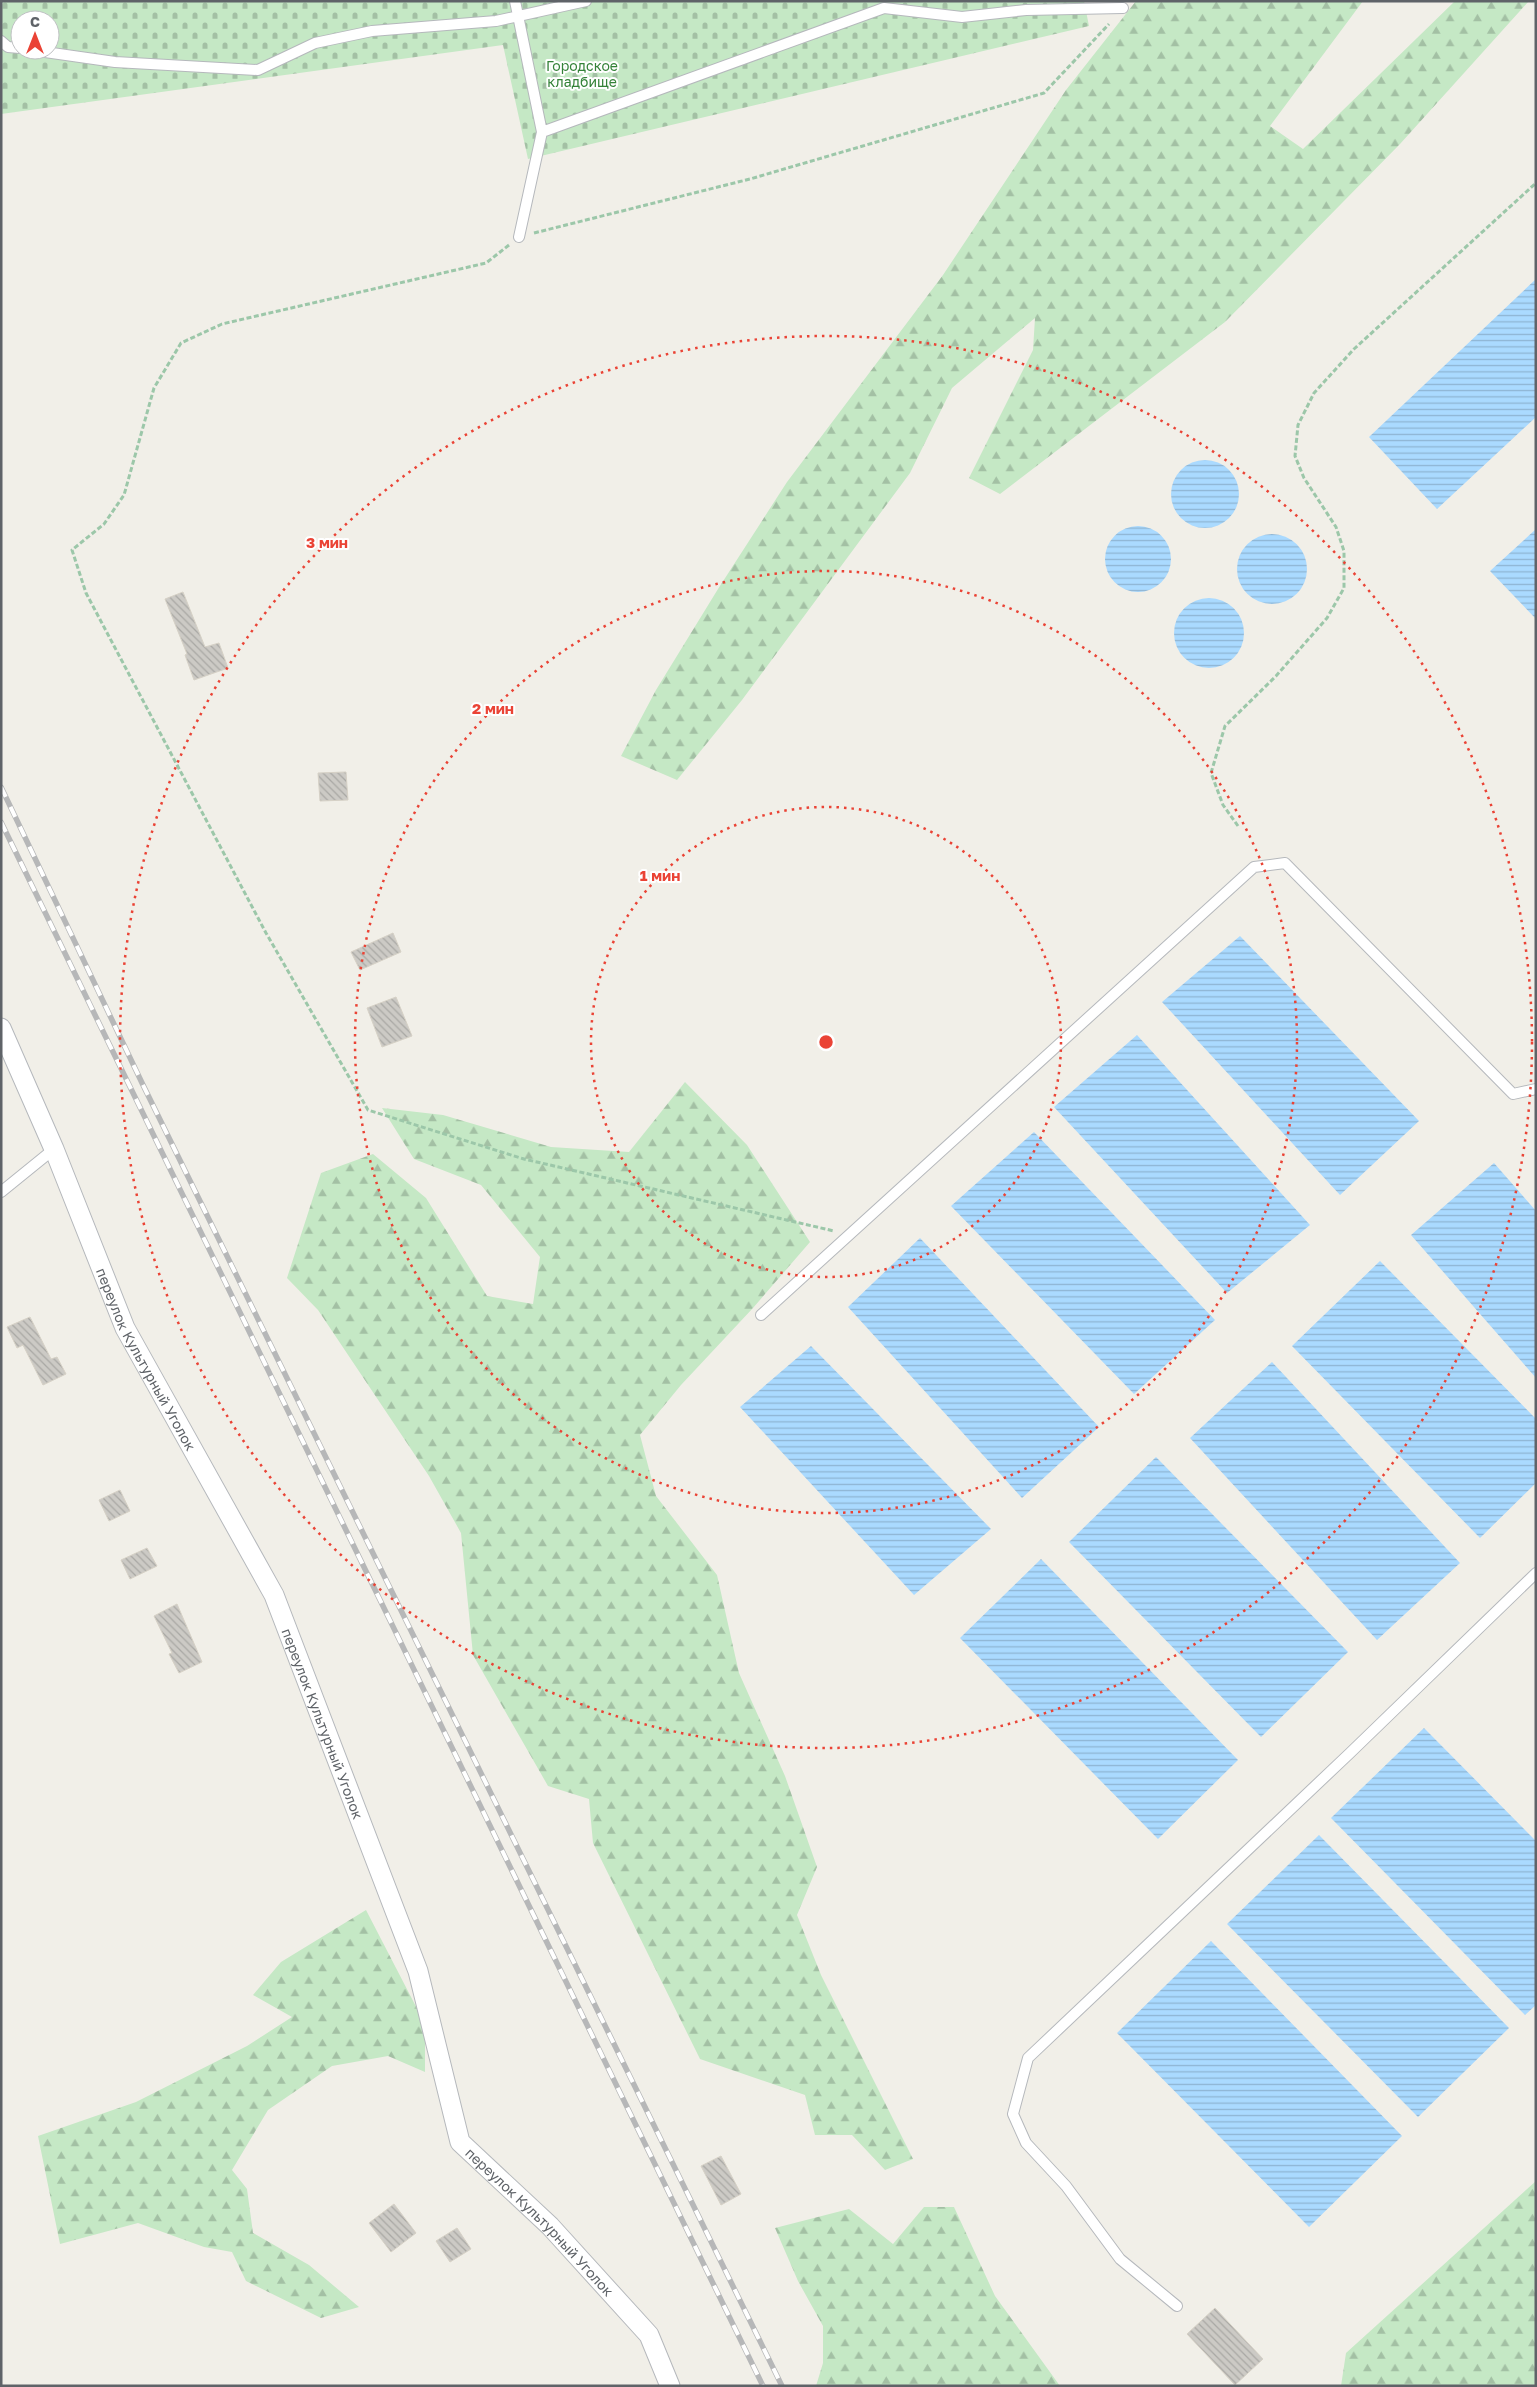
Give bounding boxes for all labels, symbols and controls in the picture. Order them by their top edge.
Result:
north arrow [10,10,60,60]
text: С [30,13,40,30]
park label: Городское кладбище [546,57,618,90]
text: 3 мин [306,533,348,551]
text: 2 мин [472,699,514,717]
text: 1 мин [640,866,680,884]
centre of rings [817,1033,835,1051]
street label: переулок Культурный Уголок [93,1265,200,1453]
street label: переулок Культурный Уголок [279,1626,367,1821]
street label: переулок Культурный Уголок [463,2144,618,2299]

